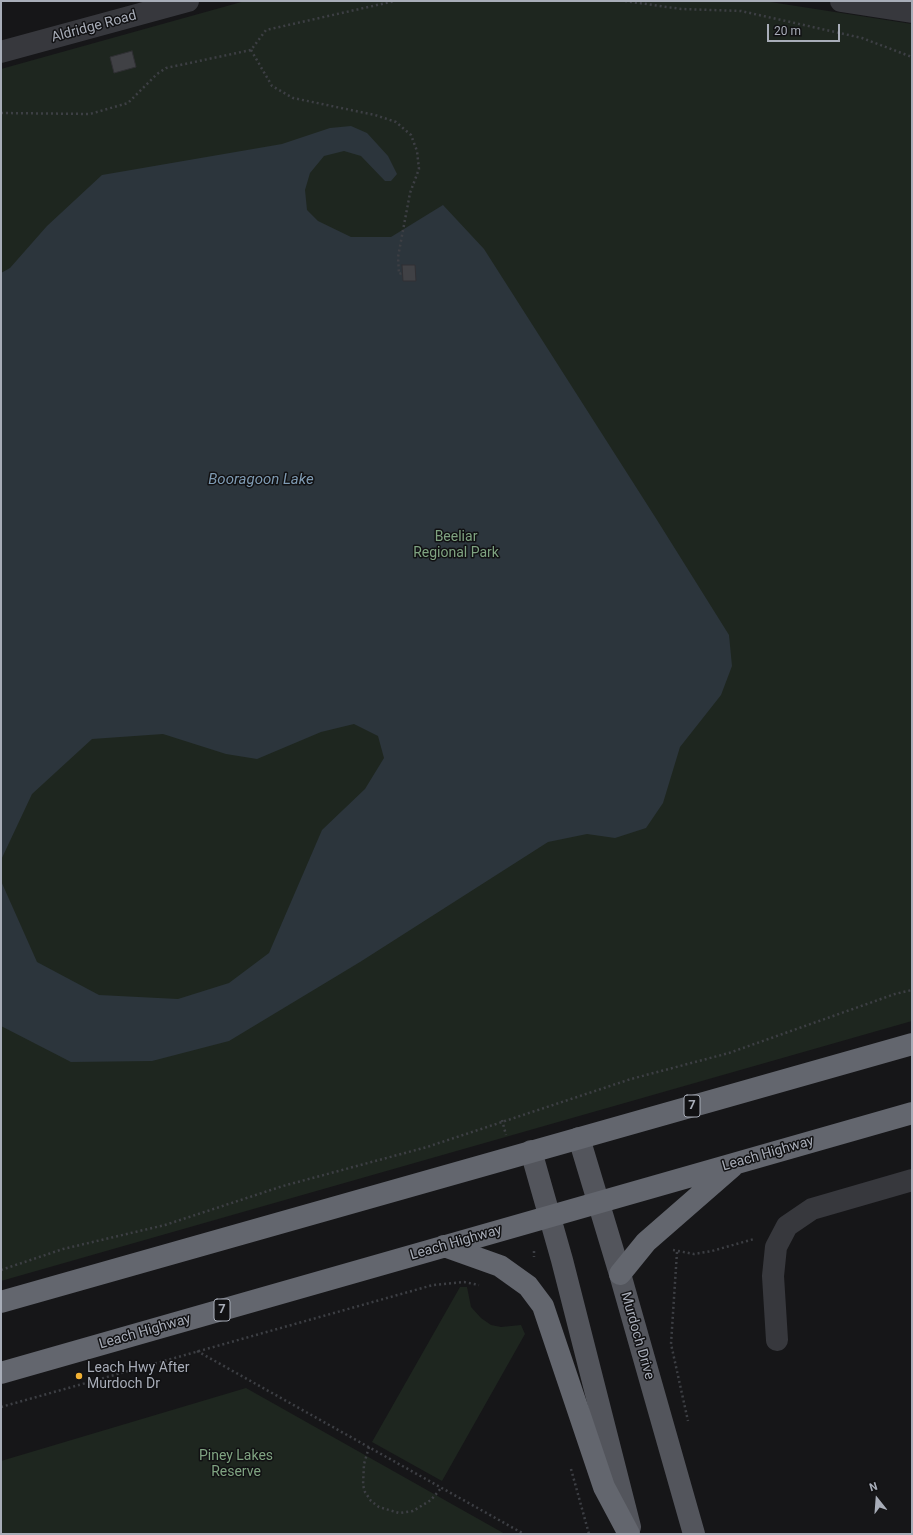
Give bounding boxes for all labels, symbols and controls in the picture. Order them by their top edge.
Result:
street label: Aldridge Road [50,8,138,46]
scale bar [769,16,842,42]
text: 20 m [774,24,801,38]
water label: Booragoon Lake [208,471,314,489]
park label: Beeliar Regional Park [413,529,499,562]
road number: 7 [684,1095,700,1117]
street label: Leach Highway [720,1133,816,1175]
street label: Leach Highway [408,1222,504,1264]
street label: Murdoch Drive [616,1290,658,1382]
road number: 7 [214,1299,230,1321]
street label: Leach Highway [97,1311,193,1353]
place label: Leach Hwy After Murdoch Dr [87,1360,189,1392]
marker: Leach Hwy After Murdoch Dr [74,1371,84,1381]
park label: Piney Lakes Reserve [199,1448,273,1480]
north arrow [857,1479,897,1519]
text: N [868,1480,879,1494]

